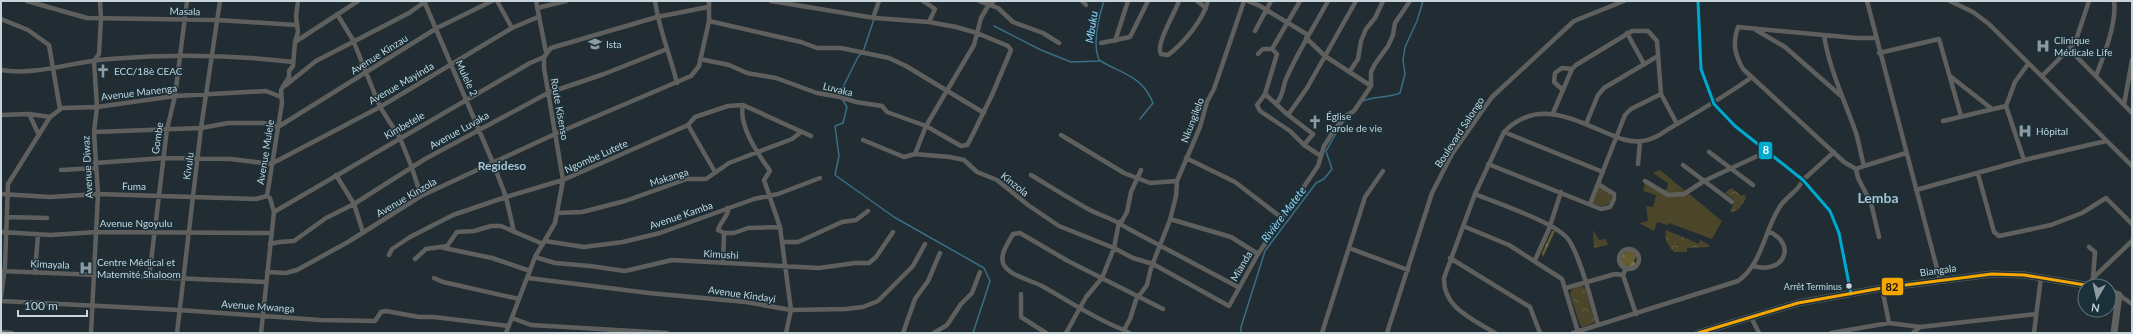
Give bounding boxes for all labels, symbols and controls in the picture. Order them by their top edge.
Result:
street label: Masala [170,5,200,17]
water label: Mbuku [1082,10,1100,44]
street label: Avenue Kinzau [348,32,410,76]
place label: Clinique Médicale Life [2054,34,2113,58]
school or university icon: Ista [587,36,603,52]
place label: Ista [606,38,622,50]
hospital icon: Clinique Médicale Life [2035,38,2051,54]
street label: Mulele 2 [453,58,481,98]
street label: Avenue Mayinda [366,59,436,107]
church icon: ECC/18è CEAC [95,63,111,79]
place label: ECC/18è CEAC [114,65,183,77]
street label: Route Kisenso [549,77,571,141]
street label: Luvaka [822,79,854,99]
street label: Avenue Manenga [100,81,178,103]
street label: Boulevard Salongo [1432,94,1486,169]
street label: Nkungilelo [1178,96,1206,144]
street label: Kimbetele [382,109,426,141]
street label: Avenue Luvaka [427,109,491,151]
place label: Église Parole de vie [1326,110,1382,134]
church icon: Église Parole de vie [1307,114,1323,130]
street label: Avenue Mulele [254,119,276,185]
street label: Gombe [149,121,165,155]
hospital icon: Hôpital [2017,123,2033,139]
place label: Hôpital [2036,125,2068,137]
street label: Avenue Diwaz [79,135,95,199]
street label: Ngombe Lutete [562,137,630,175]
line badge: 8 [1758,141,1773,160]
text: 8 [1763,143,1769,156]
street label: Kivulu [180,151,196,181]
district label: Regideso [478,158,526,173]
street label: Makanga [648,165,690,189]
street label: Kinzola [999,169,1031,199]
street label: Avenue Kinzola [374,175,438,219]
street label: Fuma [122,180,146,192]
water label: Rivière Matete [1258,184,1308,244]
district label: Lemba [1857,189,1899,206]
street label: Avenue Kamba [648,199,714,231]
street label: Avenue Ngoyulu [100,217,172,229]
street label: Kimushi [703,247,739,261]
street label: Mianda [1228,249,1254,283]
place label: Centre Médical et Maternité Shaloom [97,256,181,280]
street label: Kimayala [30,257,70,271]
hospital icon: Centre Médical et Maternité Shaloom [78,260,94,276]
street label: Biangala [1919,261,1957,279]
line badge: 82 [1881,277,1904,296]
north arrow [2077,278,2117,318]
text: 82 [1886,280,1898,293]
place label: Arrêt Terminus [1784,281,1842,292]
marker: Arrêt Terminus [1844,281,1854,291]
street label: Avenue Kindayi [707,283,777,305]
scale bar [18,292,87,318]
street label: Avenue Mwanga [221,297,295,315]
text: 100 m [24,298,58,313]
text: N [2090,301,2101,315]

